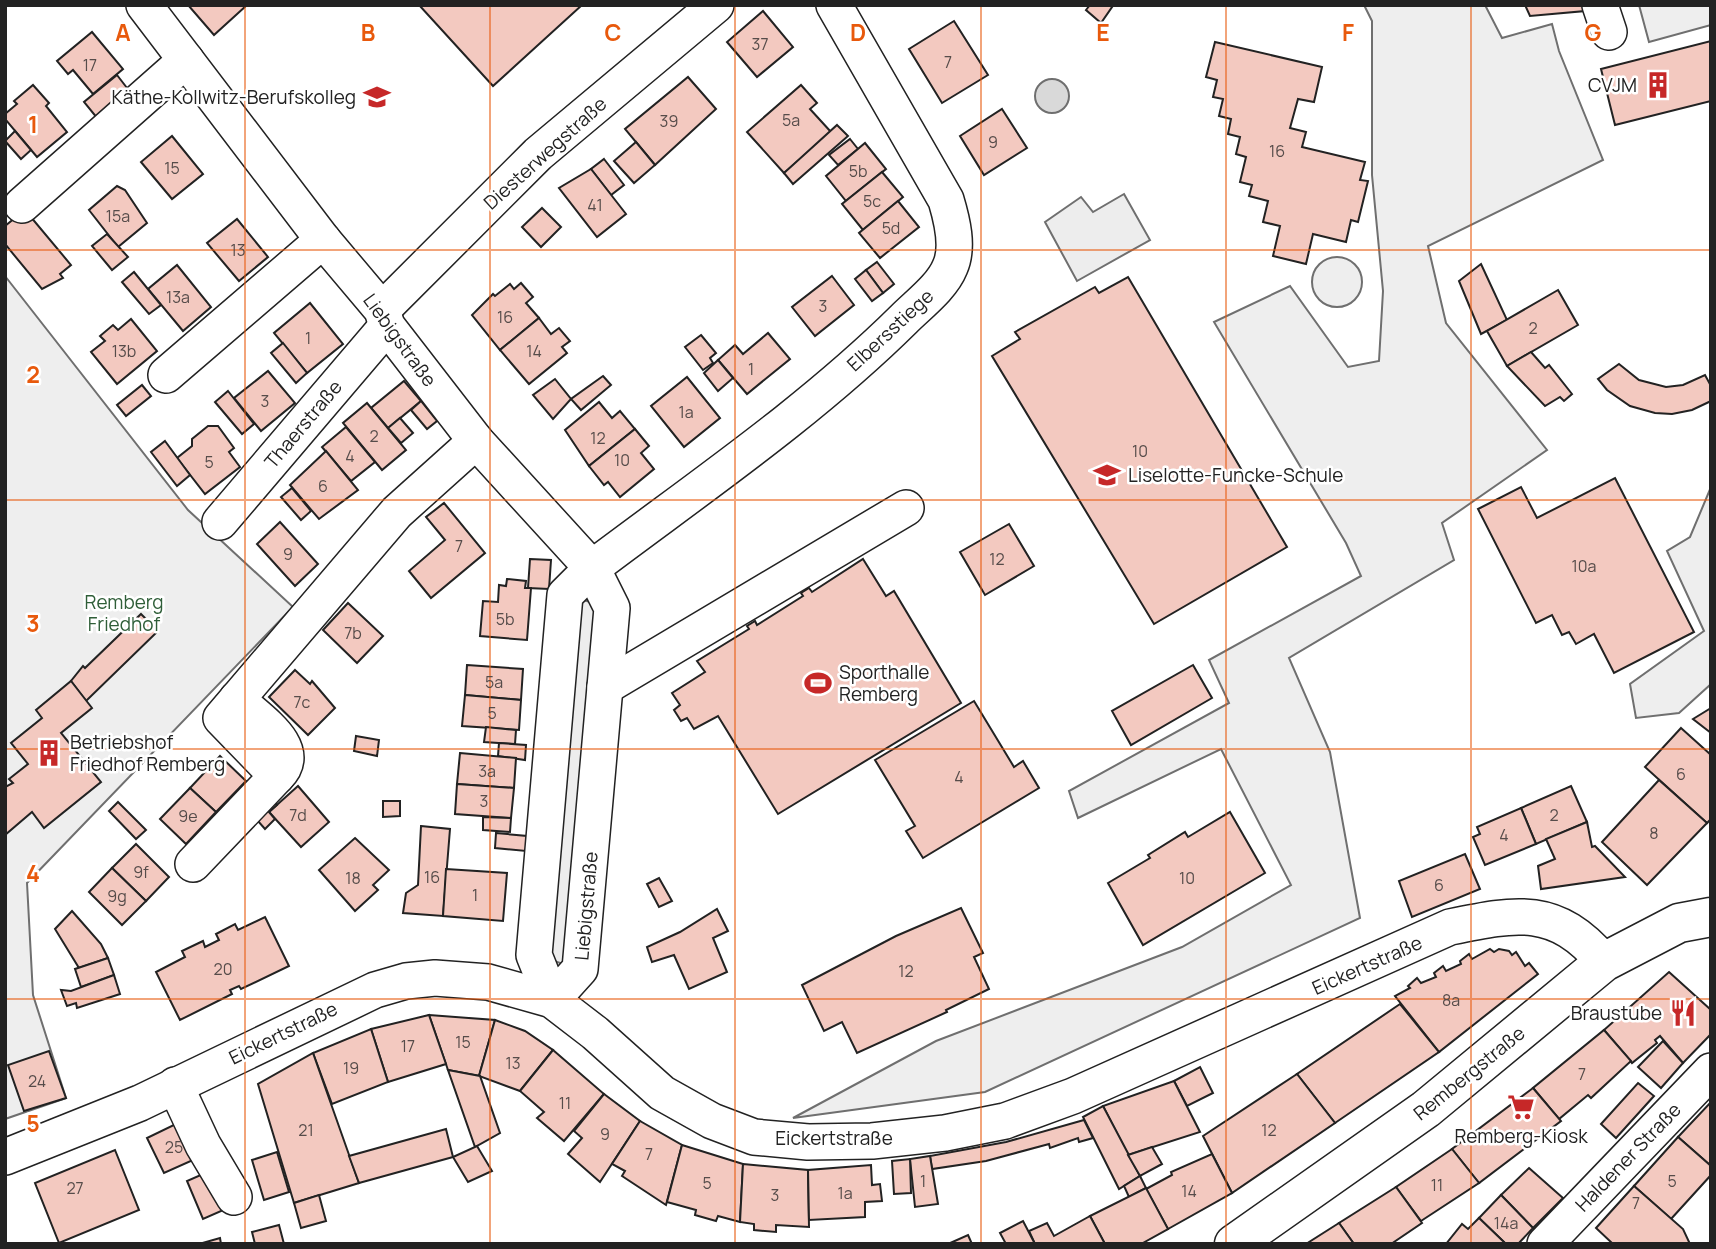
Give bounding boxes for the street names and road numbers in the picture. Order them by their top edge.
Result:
street label: Diesterwegstraße [478,91,612,215]
street label: Elbersstiege [841,283,939,377]
street label: Liebigstraße [357,288,443,392]
street label: Thaerstraße [258,374,348,474]
street label: Liebigstraße [568,850,604,962]
street label: Eickertstraße [1308,929,1426,1001]
street label: Eickertstraße [224,996,342,1070]
street label: Rembergstraße [1408,1020,1530,1126]
street label: Haldener Straße [1569,1097,1687,1217]
street label: Eickertstraße [775,1125,893,1151]

